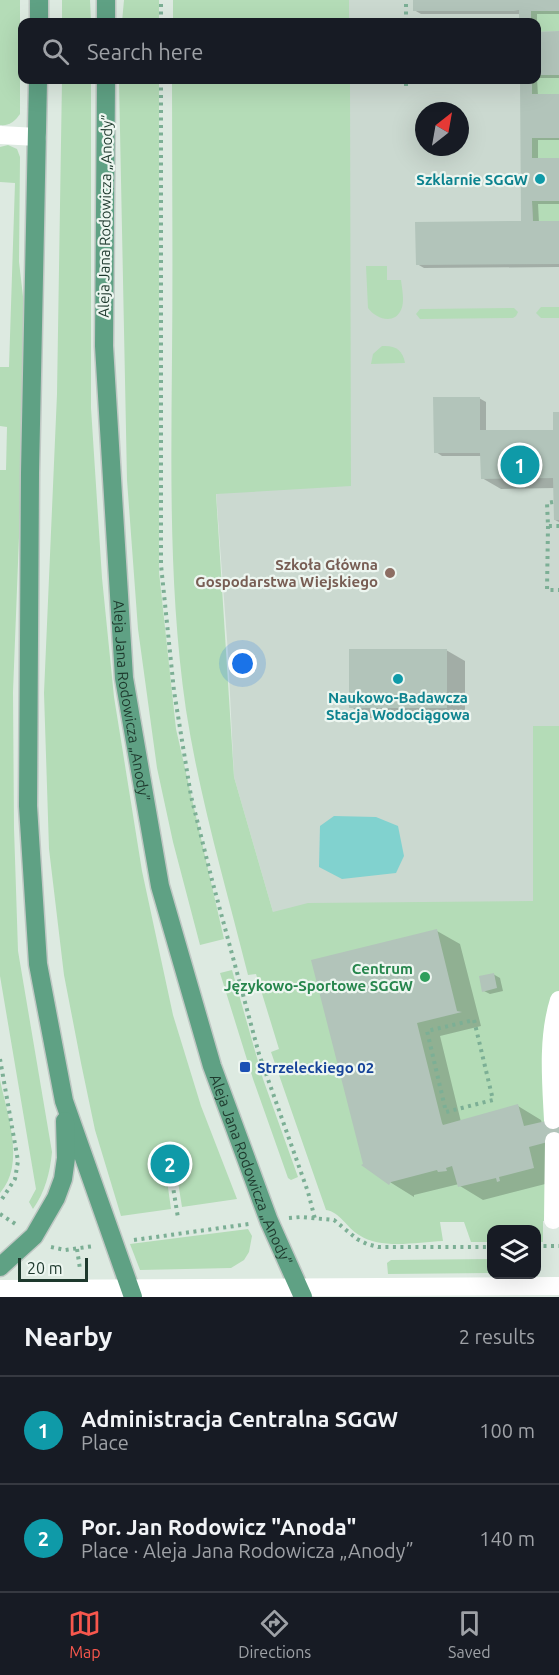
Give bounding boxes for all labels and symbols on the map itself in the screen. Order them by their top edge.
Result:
north arrow [415,102,469,156]
street label: Aleja Jana Rodowicza „Anody” [95,114,115,318]
place label: Szklarnie SGGW [416,171,528,188]
marker: Szklarnie SGGW [533,172,547,186]
pin: 1 [500,442,540,488]
place label: Szkoła Główna Gospodarstwa Wiejskiego [195,556,378,590]
marker: Szkoła Główna Gospodarstwa Wiejskiego [383,566,397,580]
street label: Aleja Jana Rodowicza „Anody” [111,599,154,803]
your location [228,649,257,678]
marker: Naukowo-Badawcza Stacja Wodociągowa [391,672,405,686]
place label: Naukowo-Badawcza Stacja Wodociągowa [326,689,470,724]
place label: Centrum Językowo-Sportowe SGGW [224,960,413,995]
marker: Centrum Językowo-Sportowe SGGW [418,970,432,984]
place label: Strzeleckiego 02 [257,1059,374,1076]
marker: Strzeleckiego 02 [238,1060,252,1074]
street label: Aleja Jana Rodowicza „Anody” [207,1072,296,1268]
pin: 2 [150,1142,190,1186]
scale bar [18,1255,88,1282]

